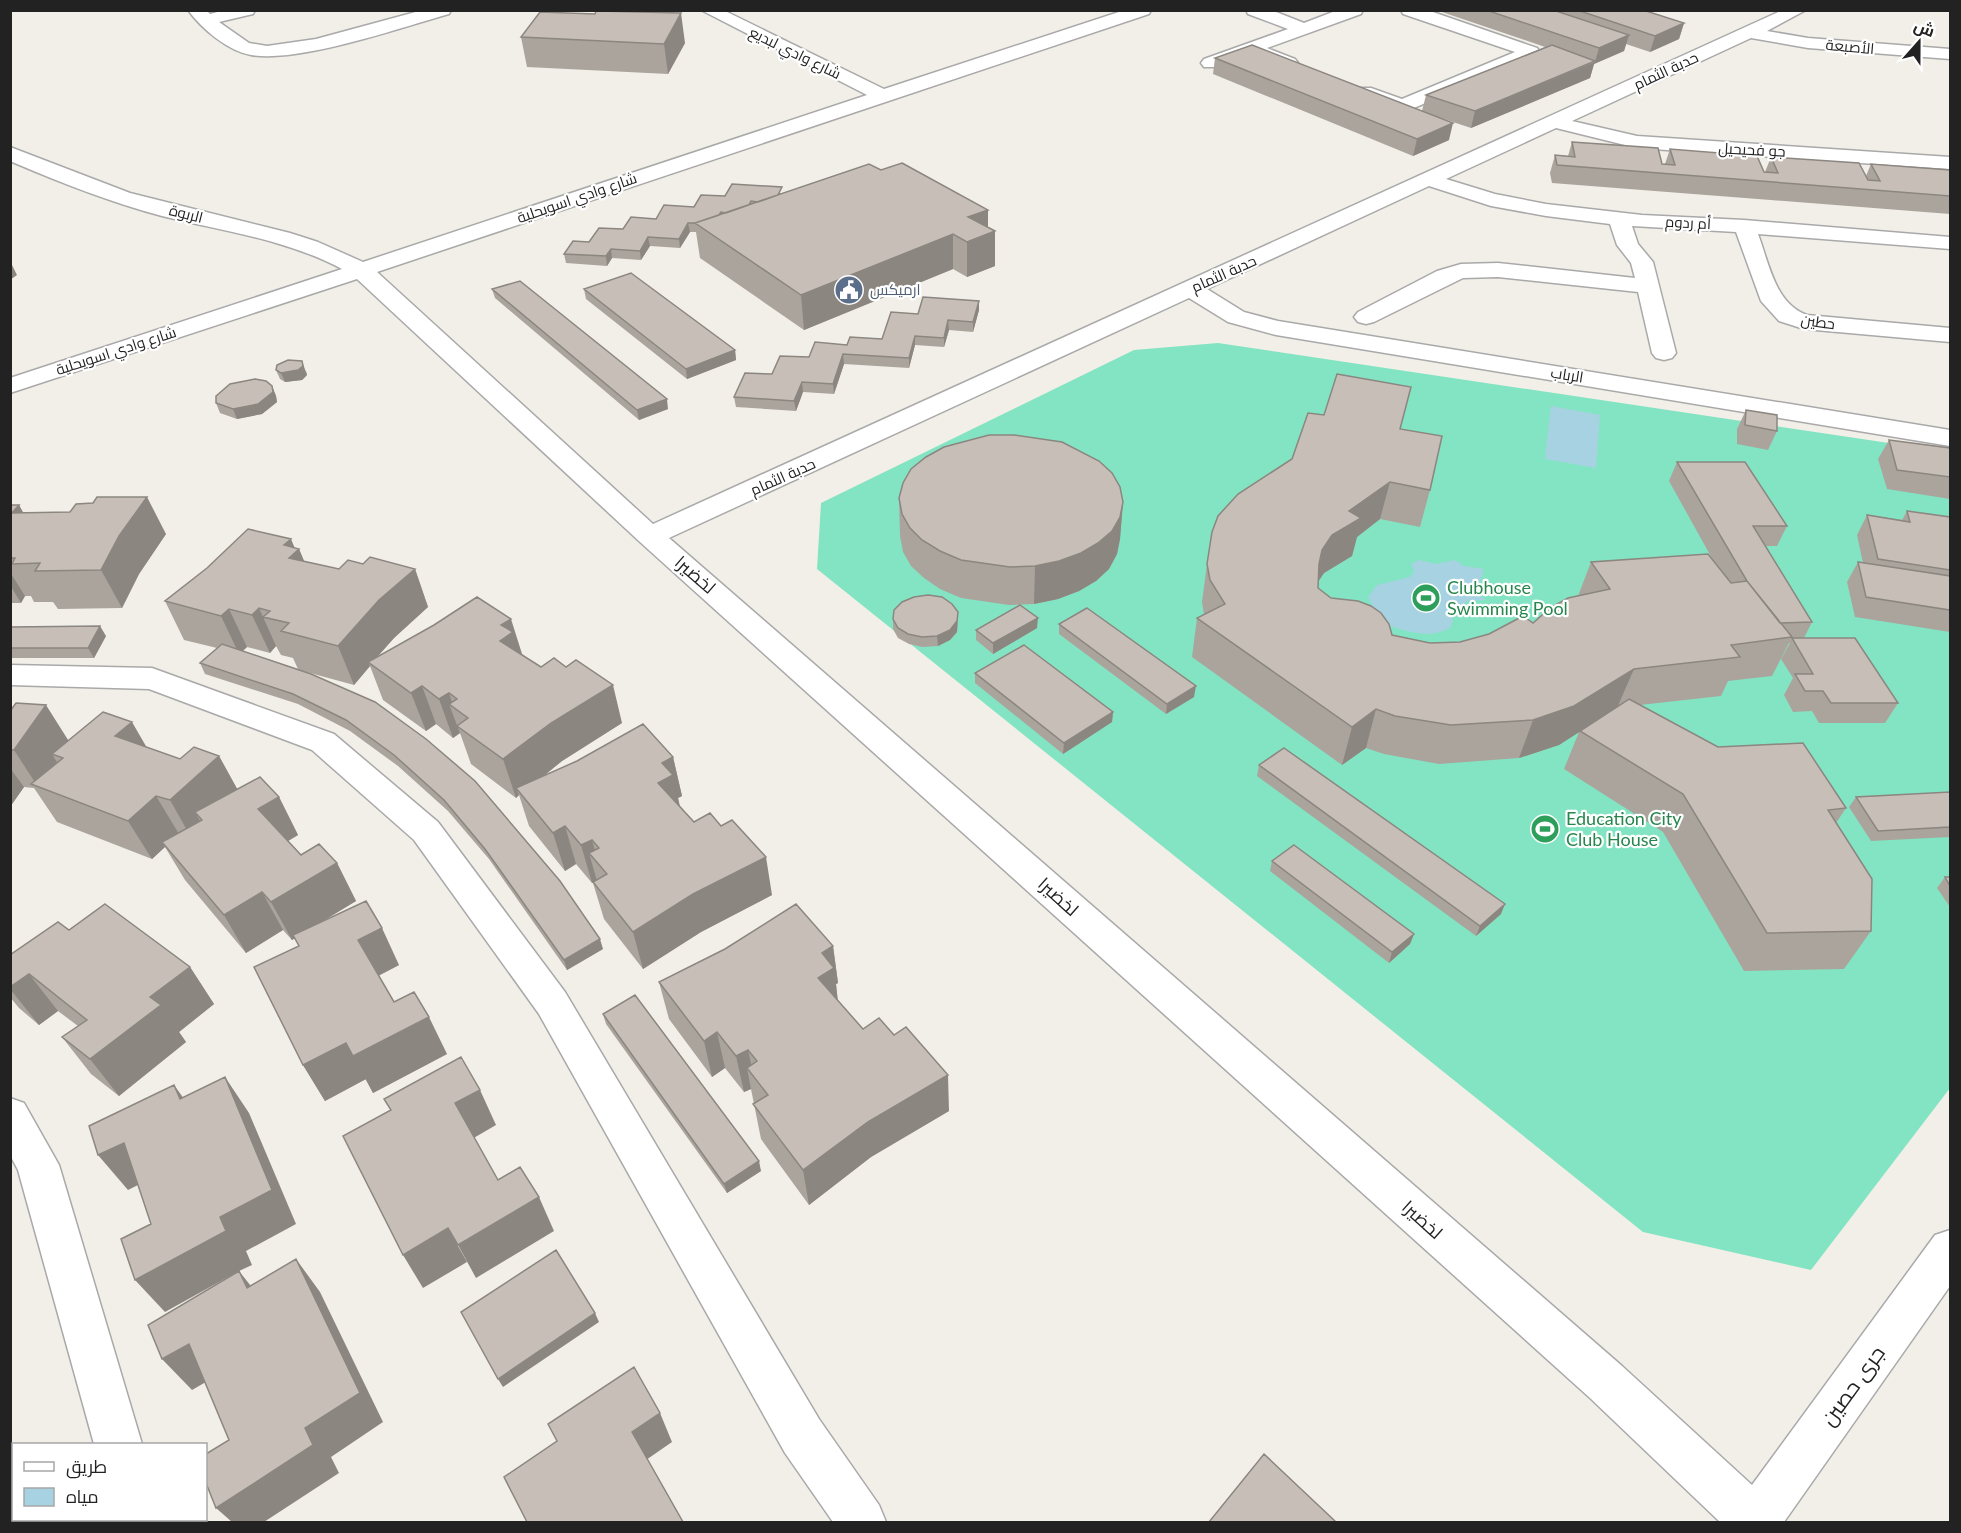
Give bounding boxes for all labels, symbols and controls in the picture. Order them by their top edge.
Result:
north arrow [1889,12,1949,72]
text: ش [1911,15,1938,41]
street label: شارع وادي لبديع [745,22,844,86]
street label: الأصبعة [1825,35,1875,57]
street label: حدبة الثمام [1630,47,1702,95]
street label: جو فحيحيل [1718,138,1786,162]
street label: شارع وادي اسويحلية [514,168,640,230]
street label: الربوة [167,200,205,227]
street label: أم ردوم [1664,212,1712,234]
street label: حدبة الثمام [1188,251,1260,297]
public building icon: ارميكس [833,274,865,306]
place label: ارميكس [870,280,921,300]
street label: حطين [1800,310,1836,334]
street label: شارع وادي اسويحلية [53,322,179,382]
street label: الرباب [1549,363,1585,386]
street label: حدبة الثمام [747,454,819,500]
street label: لخضيرا [670,551,720,599]
place label: Clubhouse Swimming Pool [1447,576,1568,619]
sports icon: Clubhouse Swimming Pool [1410,582,1442,614]
place label: Education City Club House [1566,807,1682,850]
sports icon: Education City Club House [1529,813,1561,845]
street label: لخضيرا [1033,872,1083,921]
street label: لخضيرا [1397,1195,1447,1244]
street label: جرى حصين [1814,1340,1891,1431]
legend [12,1443,207,1521]
text: طريق [66,1455,107,1479]
text: مياه [66,1485,99,1507]

